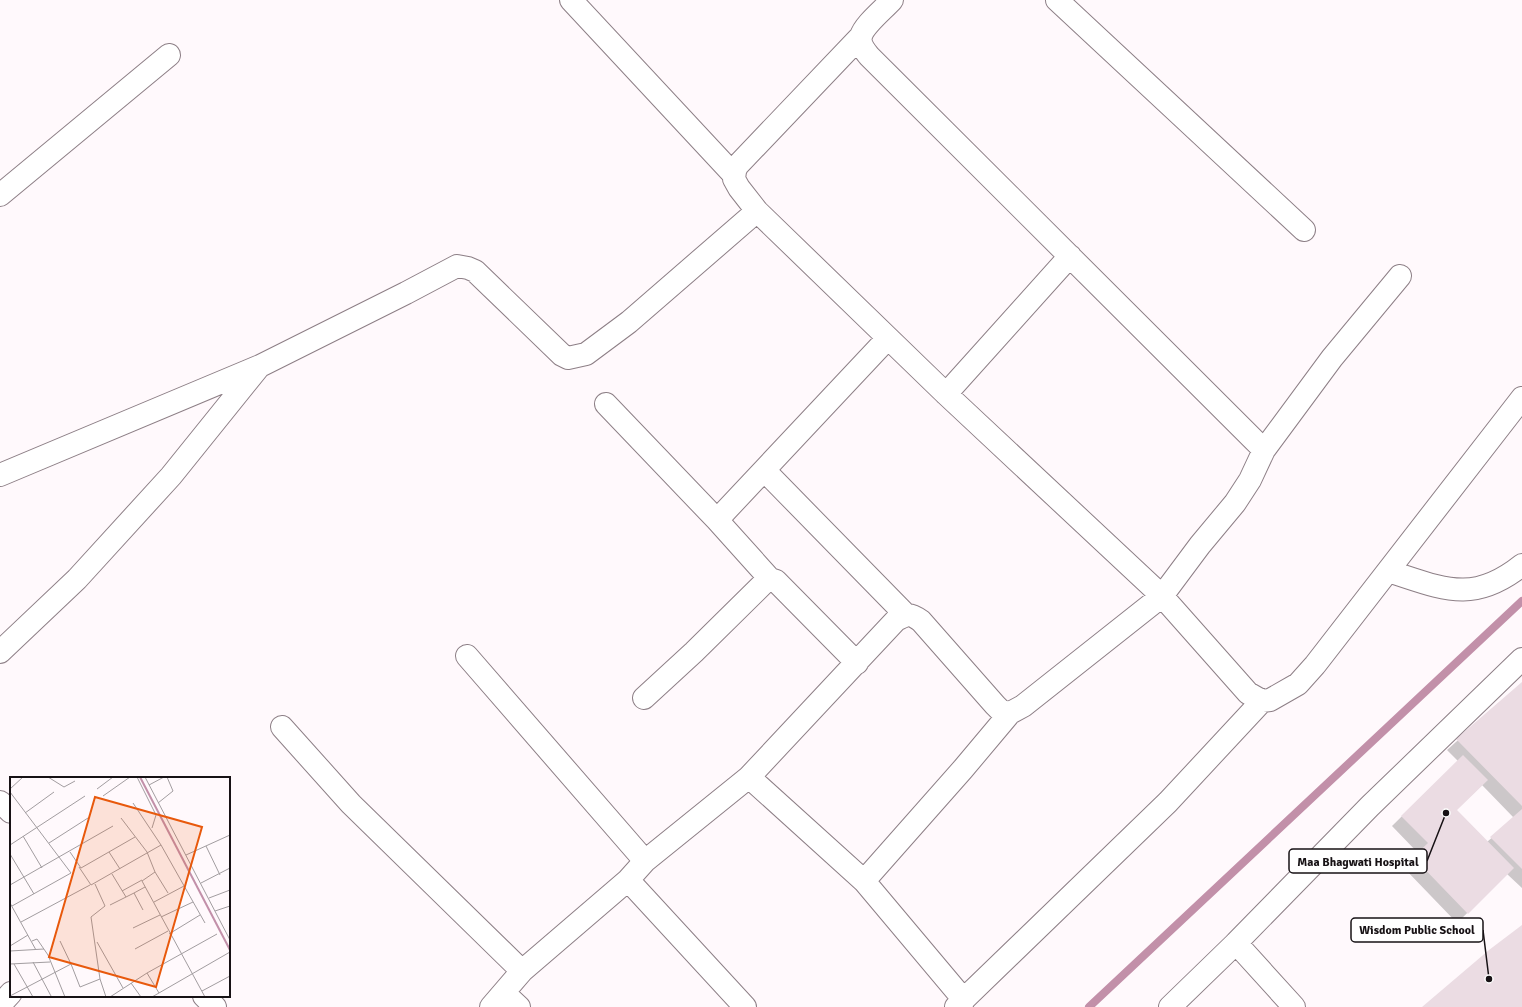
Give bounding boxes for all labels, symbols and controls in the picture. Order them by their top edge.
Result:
inset map [10,777,230,997]
callout: Maa Bhagwati Hospital [1289,849,1427,873]
text: Maa Bhagwati Hospital [1297,855,1419,870]
callout: Wisdom Public School [1351,918,1483,942]
text: Wisdom Public School [1359,923,1475,938]

